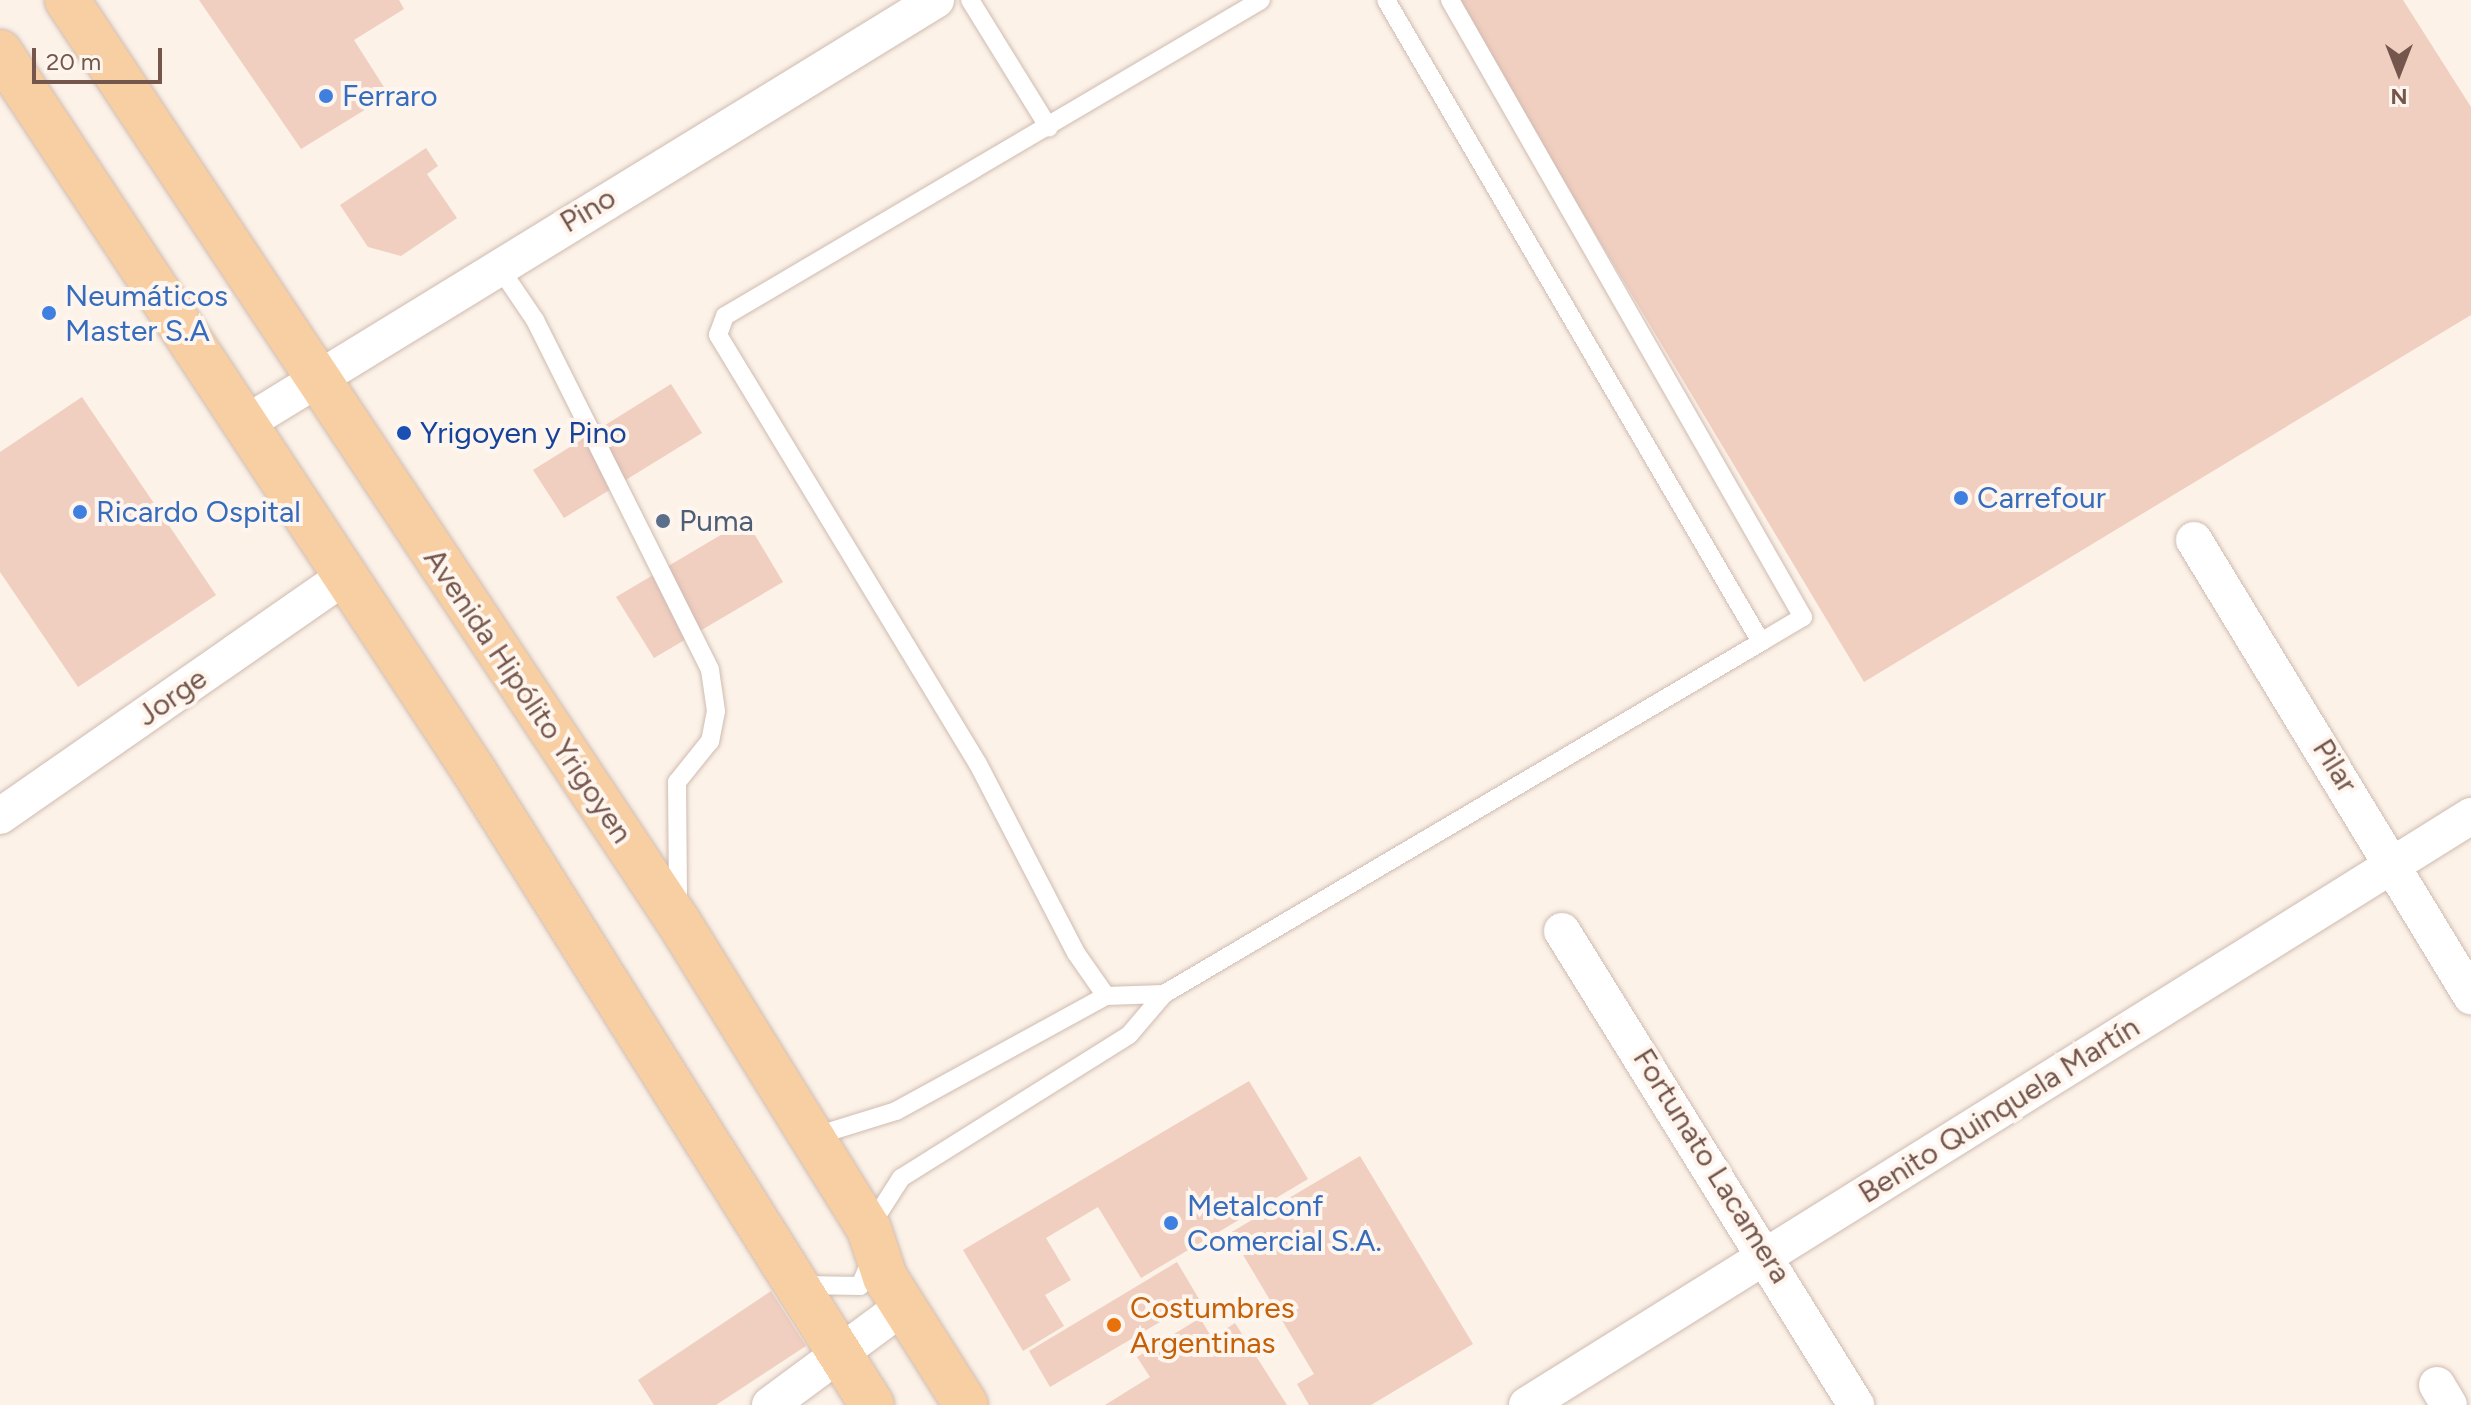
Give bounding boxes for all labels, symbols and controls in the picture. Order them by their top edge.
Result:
scale bar [36,32,166,82]
north arrow [2359,32,2439,112]
text: 20 m [46,47,101,76]
place label: Ferraro [342,78,438,114]
text: N [2391,83,2408,110]
marker: Ferraro [317,87,335,105]
street label: Pino [554,180,622,240]
place label: Neumáticos Master S.A [65,278,228,348]
marker: Neumáticos Master S.A [40,304,58,322]
place label: Yrigoyen y Pino [420,415,627,451]
marker: Yrigoyen y Pino [395,424,413,442]
place label: Carrefour [1977,480,2106,516]
marker: Carrefour [1952,489,1970,507]
place label: Ricardo Ospital [96,494,301,530]
marker: Ricardo Ospital [71,503,89,521]
place label: Puma [679,503,754,539]
marker: Puma [654,512,672,530]
street label: Avenida Hipólito Yrigoyen [416,542,640,850]
street label: Jorge [130,660,214,734]
street label: Pilar [2305,733,2365,799]
street label: Benito Quinquela Martín [1852,1009,2146,1211]
street label: Fortunato Lacamera [1625,1042,1799,1290]
place label: Metalconf Comercial S.A. [1187,1188,1382,1258]
marker: Metalconf Comercial S.A. [1162,1214,1180,1232]
place label: Costumbres Argentinas [1130,1290,1295,1360]
marker: Costumbres Argentinas [1105,1316,1123,1334]

